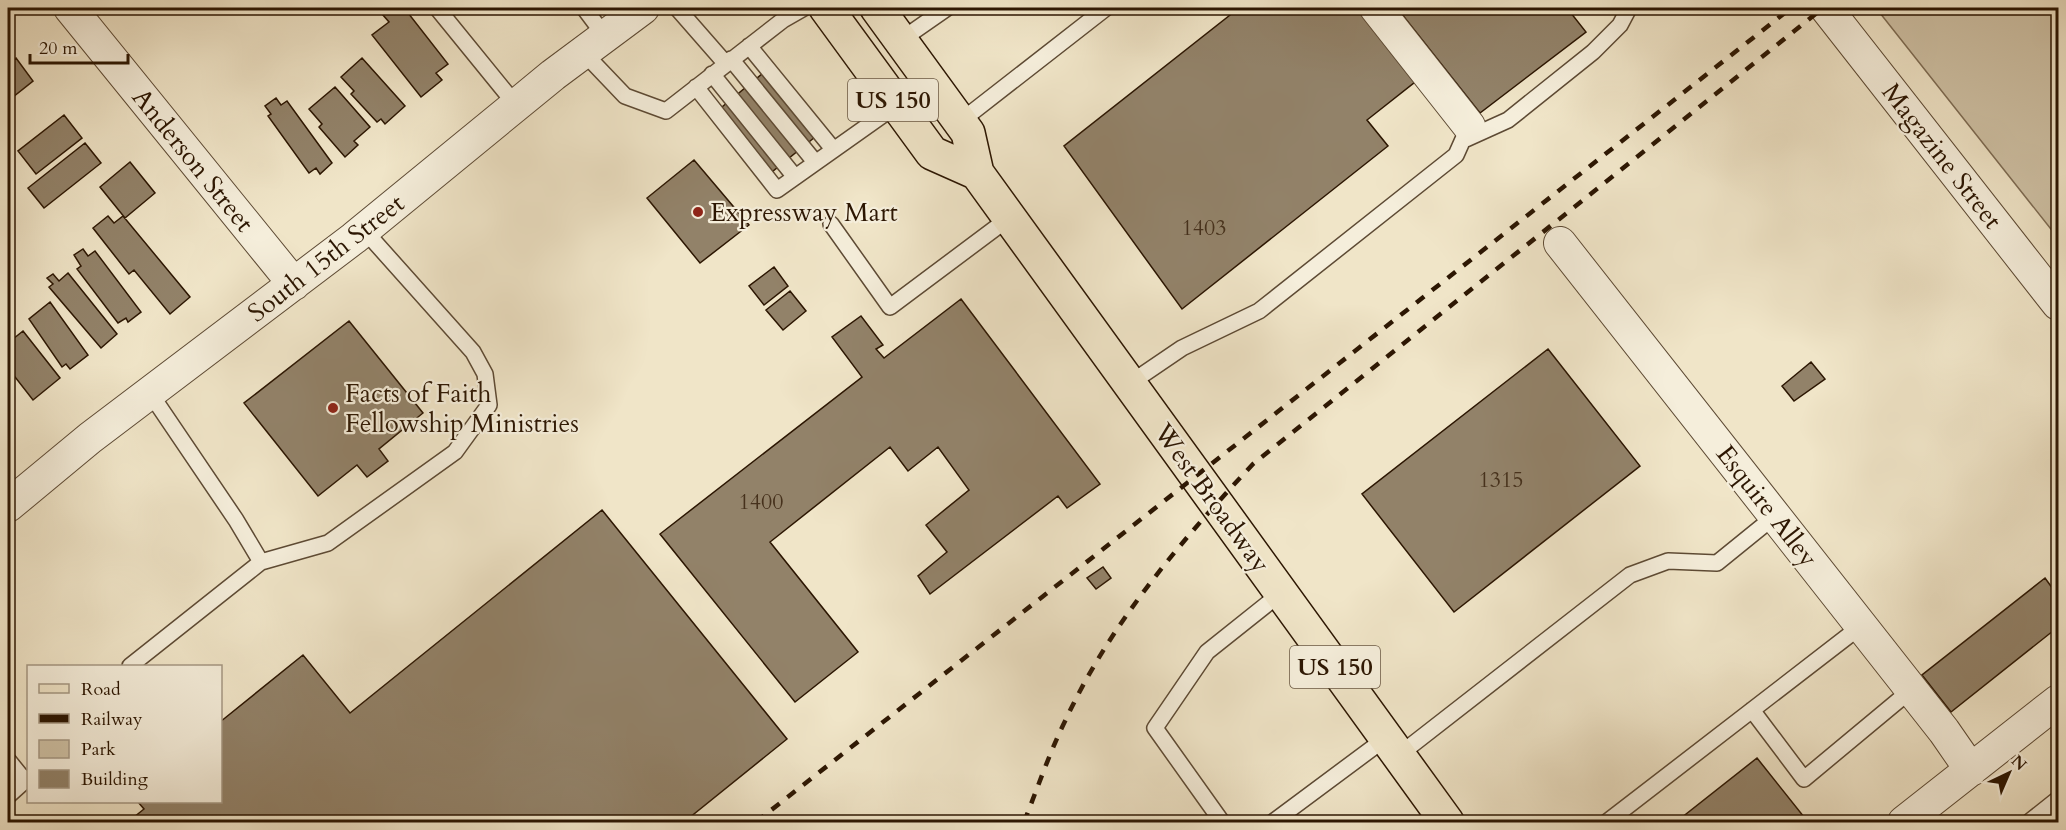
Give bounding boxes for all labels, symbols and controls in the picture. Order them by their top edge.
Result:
scale bar [30,27,128,65]
text: 20 m [39,36,78,61]
street label: Magazine Street [1874,76,2010,236]
road number: US 150 [848,79,938,121]
street label: Anderson Street [124,81,262,239]
street label: South 15th Street [241,186,411,330]
place label: Expressway Mart [710,195,898,230]
marker: Expressway Mart [691,205,705,219]
house number: 1403 [1181,213,1227,243]
place label: Facts of Faith Fellowship Ministries [345,376,579,441]
marker: Facts of Faith Fellowship Ministries [326,401,340,415]
street label: West Broadway [1145,416,1278,580]
street label: Esquire Alley [1708,438,1826,574]
house number: 1315 [1478,465,1524,495]
house number: 1400 [738,487,784,517]
road number: US 150 [1290,646,1380,688]
legend [27,665,222,803]
text: Road [81,677,121,702]
text: Railway [81,707,143,732]
text: Park [81,737,116,762]
north arrow [1979,743,2039,803]
text: N [2006,750,2031,776]
text: Building [81,767,149,792]

